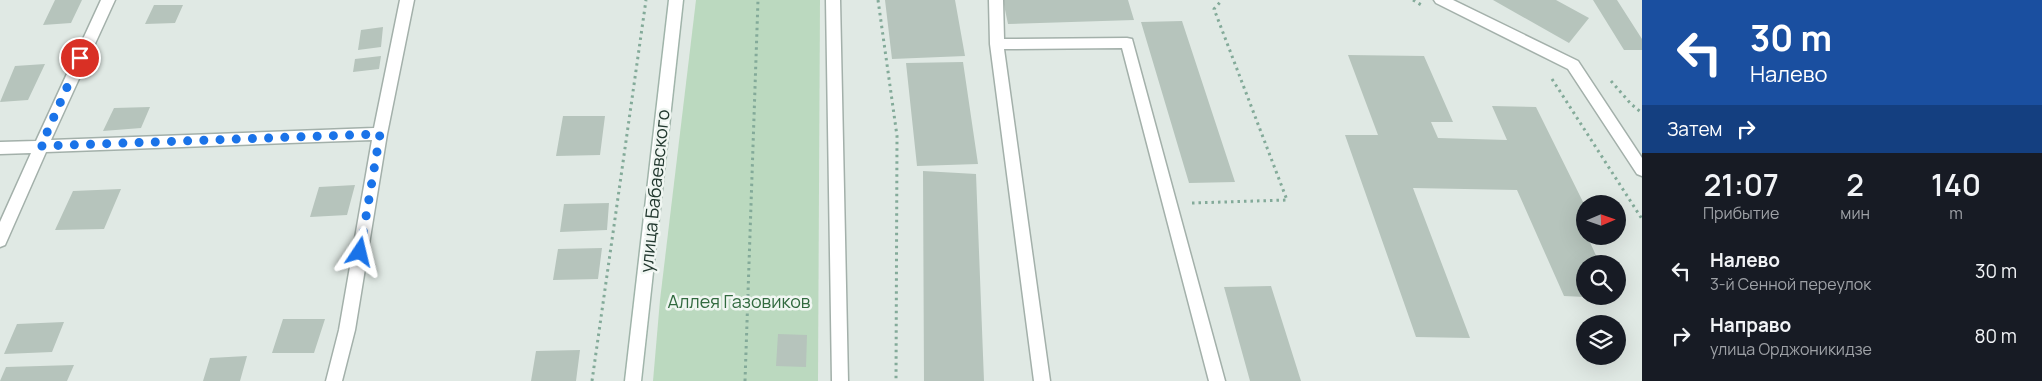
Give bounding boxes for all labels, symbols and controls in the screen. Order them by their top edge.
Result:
text: 30 m [1750,14,1832,62]
icon: left [1667,20,1732,85]
pin [59,37,101,79]
icon: arrive [66,44,94,72]
text: Налево [1750,59,1828,89]
street label: улица Бабаевского [633,108,675,274]
icon: right [1732,115,1760,143]
text: Затем [1667,116,1722,142]
text: 21:07 [1704,164,1779,205]
text: 2 [1846,164,1864,205]
text: 140 [1931,164,1981,205]
north arrow [1576,195,1626,245]
map controls [1576,195,1626,365]
text: Прибытие [1703,202,1779,224]
text: мин [1840,202,1870,224]
text: m [1949,202,1963,224]
position arrow [333,225,385,277]
text: Налево [1710,247,1780,273]
button: search [1576,255,1626,305]
icon: left [1667,257,1695,285]
text: 30 m [1975,258,2017,284]
text: 3-й Сенной переулок [1710,273,1871,295]
park label: Аллея Газовиков [668,289,811,313]
text: Направо [1710,312,1791,338]
button: layers [1576,315,1626,365]
icon: right [1667,322,1695,350]
text: 80 m [1974,323,2017,349]
text: улица Орджоникидзе [1710,338,1872,360]

